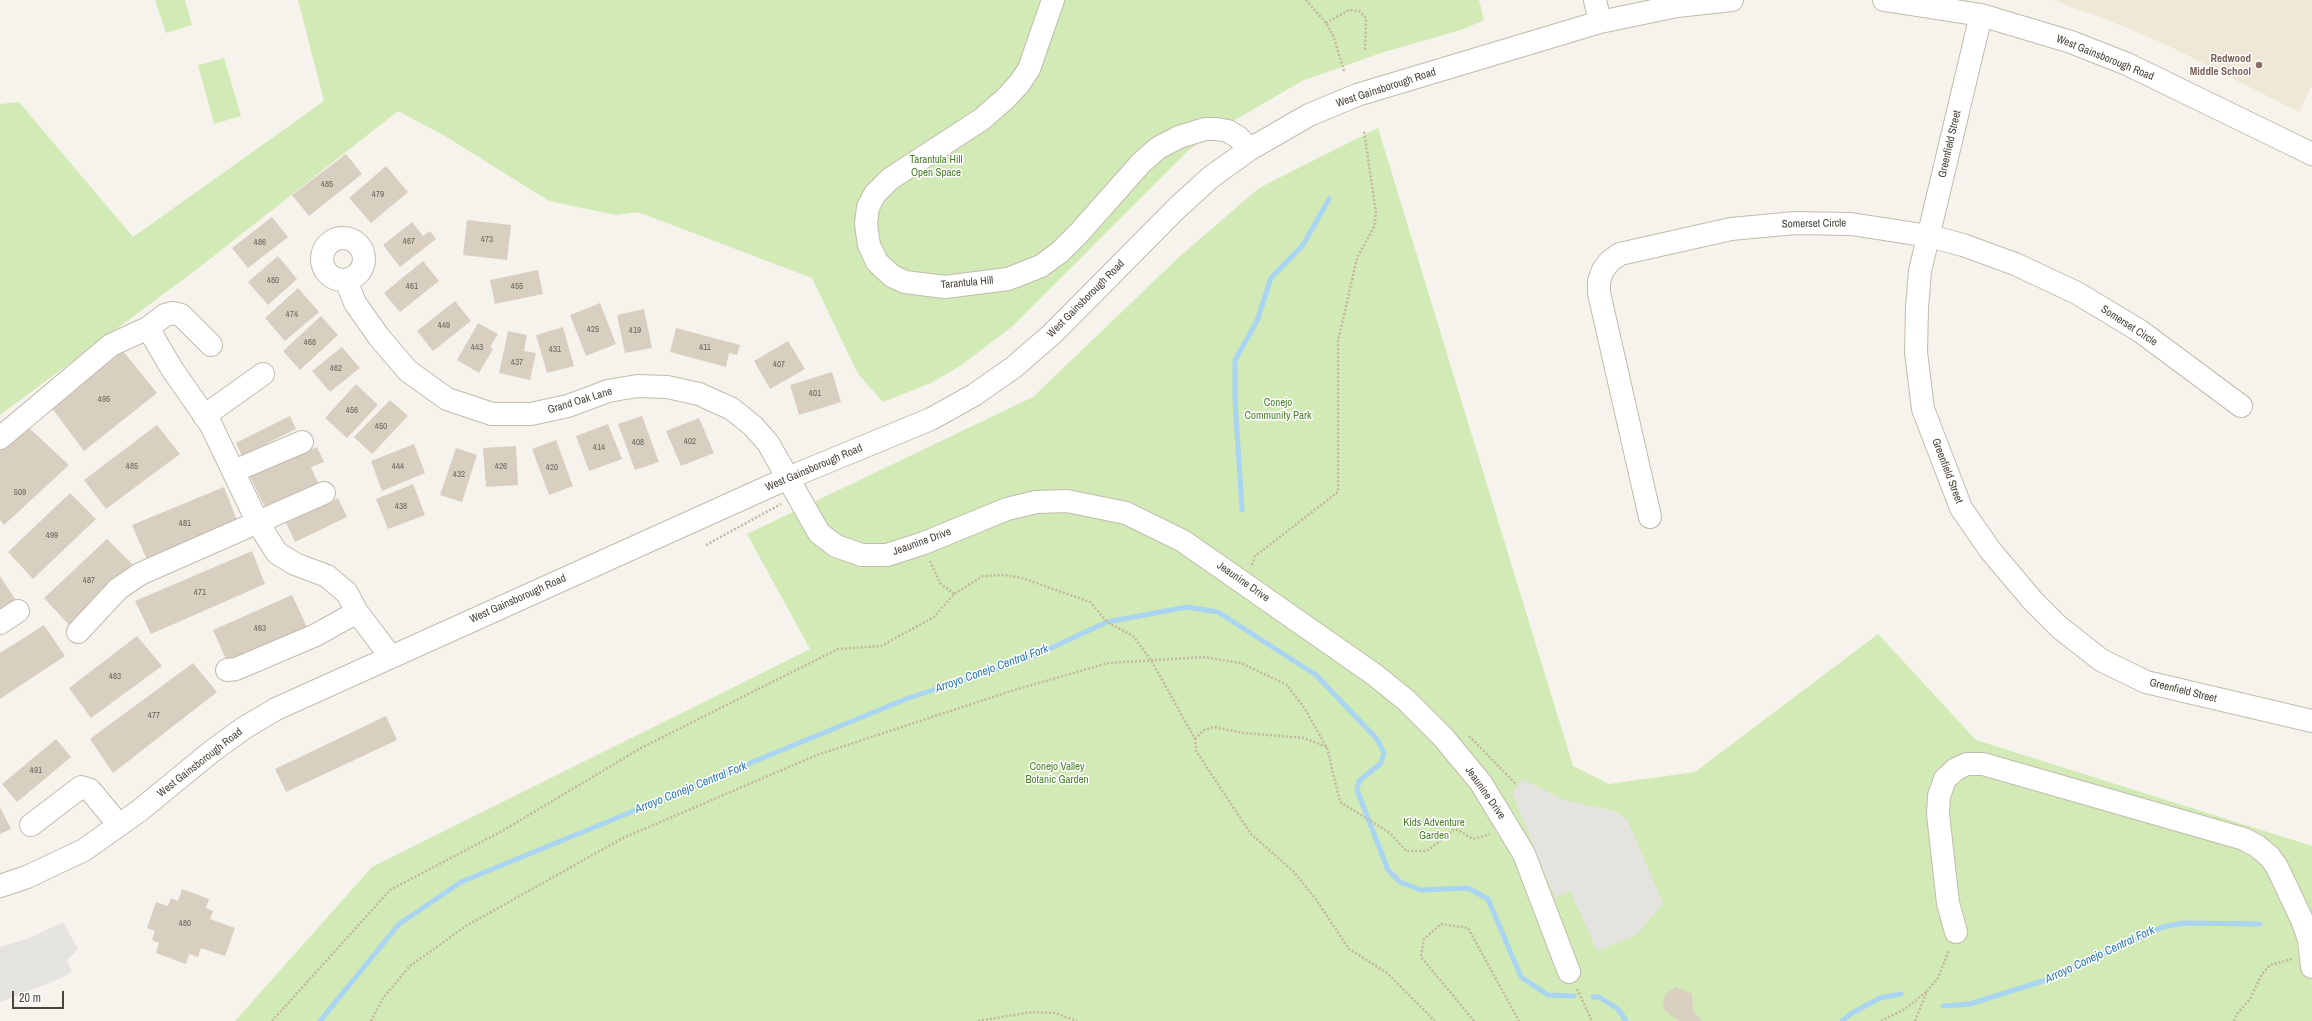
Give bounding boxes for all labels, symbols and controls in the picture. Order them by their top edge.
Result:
street label: West Gainsborough Road [2054,32,2156,84]
place label: Redwood Middle School [2190,52,2251,78]
marker: Redwood Middle School [2254,60,2264,70]
street label: West Gainsborough Road [1334,66,1438,110]
street label: Greenfield Street [1936,109,1964,179]
park label: Tarantula Hill Open Space [910,153,962,179]
house number: 485 [321,180,333,190]
house number: 479 [372,190,384,200]
street label: Somerset Circle [1782,217,1846,231]
house number: 473 [481,235,493,245]
house number: 467 [403,237,415,247]
house number: 486 [254,238,266,248]
street label: West Gainsborough Road [1045,258,1127,340]
street label: Tarantula Hill [940,274,994,292]
house number: 480 [267,276,279,286]
house number: 461 [406,282,418,292]
house number: 455 [511,282,523,292]
street label: Somerset Circle [2098,303,2160,349]
house number: 474 [286,310,298,320]
house number: 449 [438,321,450,331]
house number: 425 [587,325,599,335]
house number: 419 [629,326,641,336]
house number: 468 [304,338,316,348]
house number: 443 [471,343,483,353]
house number: 411 [699,343,711,353]
house number: 431 [549,345,561,355]
house number: 437 [511,358,523,368]
house number: 407 [773,360,785,370]
house number: 462 [330,364,342,374]
street label: Grand Oak Lane [546,385,614,417]
house number: 401 [809,389,821,399]
house number: 495 [98,395,110,405]
park label: Conejo Community Park [1244,396,1312,422]
house number: 456 [346,406,358,416]
house number: 450 [375,422,387,432]
house number: 402 [684,437,696,447]
street label: Greenfield Street [1929,437,1965,505]
house number: 408 [632,438,644,448]
street label: West Gainsborough Road [763,442,865,494]
house number: 414 [593,443,605,453]
house number: 485 [126,462,138,472]
house number: 444 [392,462,404,472]
house number: 426 [495,462,507,472]
house number: 420 [546,463,558,473]
house number: 432 [453,470,465,480]
house number: 509 [14,488,26,498]
house number: 438 [395,502,407,512]
house number: 481 [179,519,191,529]
street label: Jeaunine Drive [891,525,953,559]
house number: 499 [46,531,58,541]
street label: Jeaunine Drive [1214,559,1272,605]
street label: West Gainsborough Road [468,572,568,626]
house number: 487 [83,576,95,586]
house number: 471 [194,588,206,598]
house number: 463 [254,624,266,634]
water label: Arroyo Conejo Central Fork [933,642,1051,696]
house number: 483 [109,672,121,682]
street label: Greenfield Street [2148,676,2218,706]
house number: 477 [148,711,160,721]
street label: West Gainsborough Road [155,726,245,800]
water label: Arroyo Conejo Central Fork [633,759,749,817]
park label: Conejo Valley Botanic Garden [1025,760,1089,786]
street label: Jeaunine Drive [1462,764,1508,822]
house number: 491 [30,766,42,776]
park label: Kids Adventure Garden [1403,816,1465,842]
house number: 480 [179,919,191,929]
water label: Arroyo Conejo Central Fork [2043,923,2157,987]
scale bar [14,983,66,1009]
text: 20 m [19,990,41,1006]

